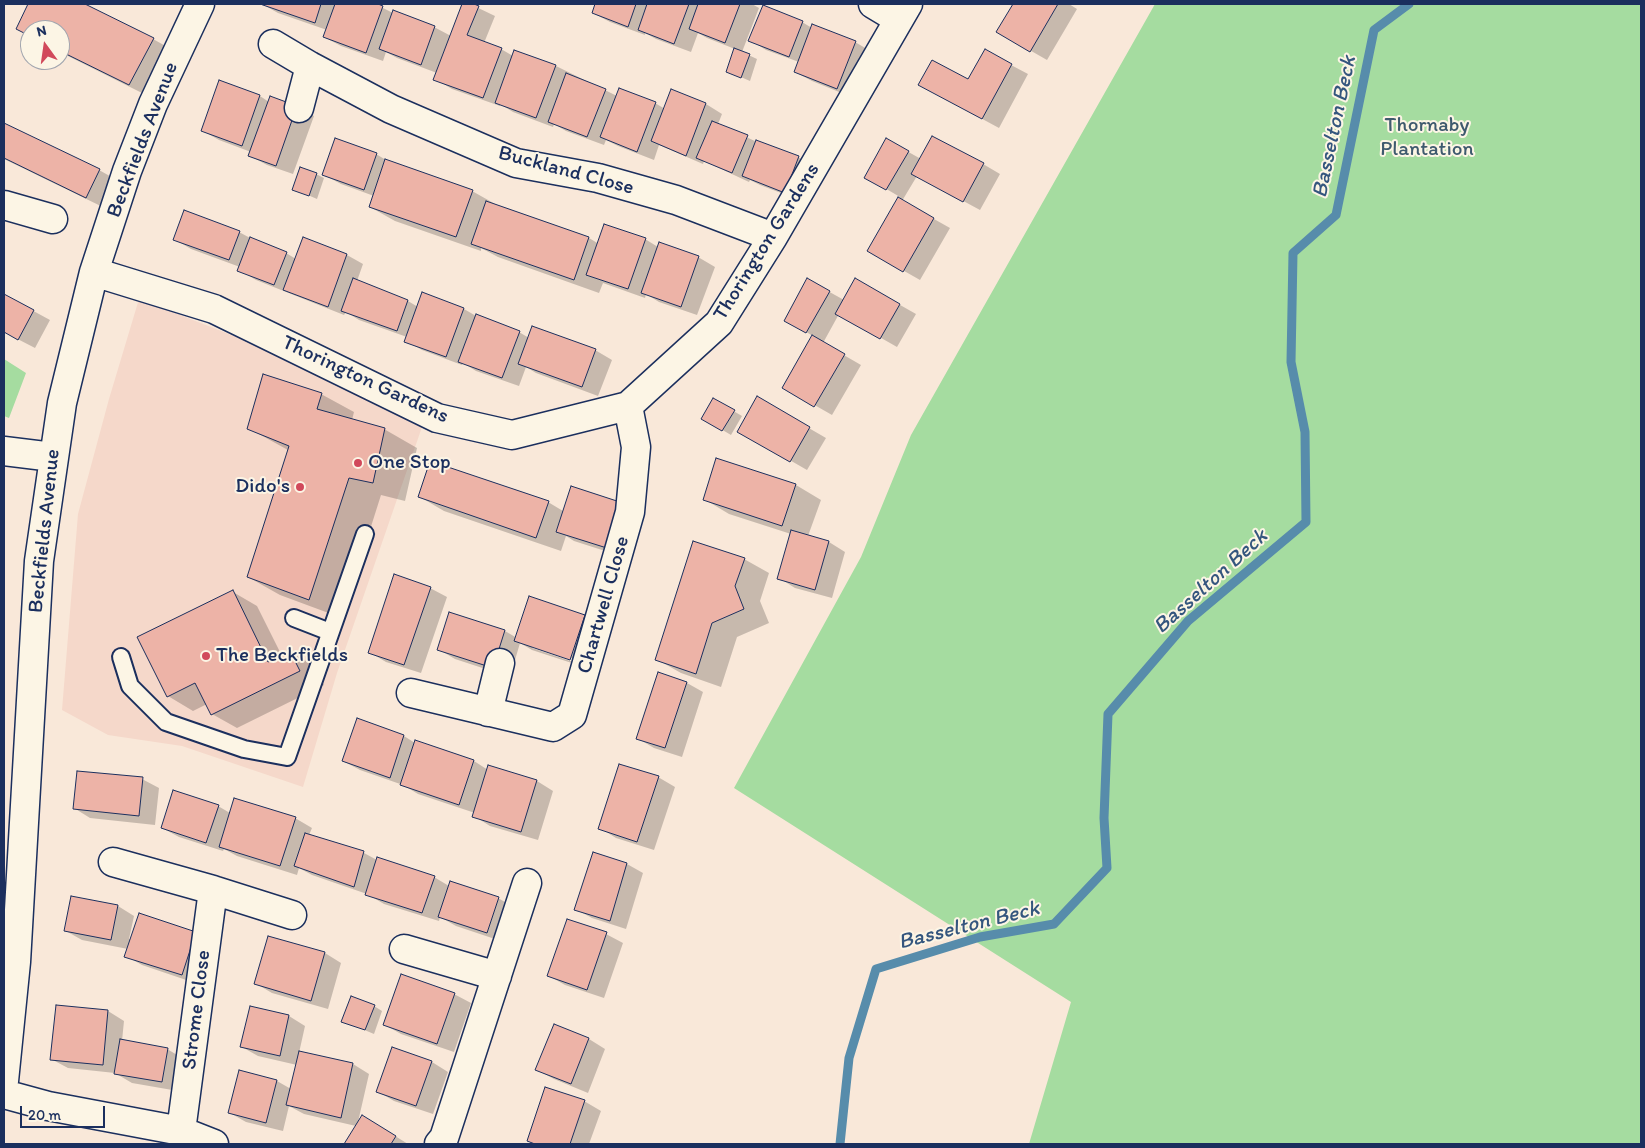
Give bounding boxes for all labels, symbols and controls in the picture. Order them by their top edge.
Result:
north arrow [20,20,70,70]
text: N [35,22,48,40]
water label: Basselton Beck [1307,54,1363,200]
street label: Beckfields Avenue [102,59,184,221]
park label: Thornaby Plantation [1380,113,1474,163]
street label: Buckland Close [495,141,637,201]
street label: Thorington Gardens [708,158,826,326]
street label: Thorington Gardens [278,330,452,430]
street label: Beckfields Avenue [24,448,66,614]
place label: One Stop [368,450,451,476]
marker: One Stop [352,457,364,469]
place label: Dido's [235,474,290,500]
marker: Dido's [294,481,306,493]
water label: Basselton Beck [1149,524,1273,640]
street label: Chartwell Close [572,533,636,677]
place label: The Beckfields [216,643,348,669]
marker: The Beckfields [200,650,212,662]
water label: Basselton Beck [896,896,1042,956]
street label: Strome Close [177,949,217,1071]
scale bar [22,1096,108,1128]
text: 20 m [28,1106,61,1124]

